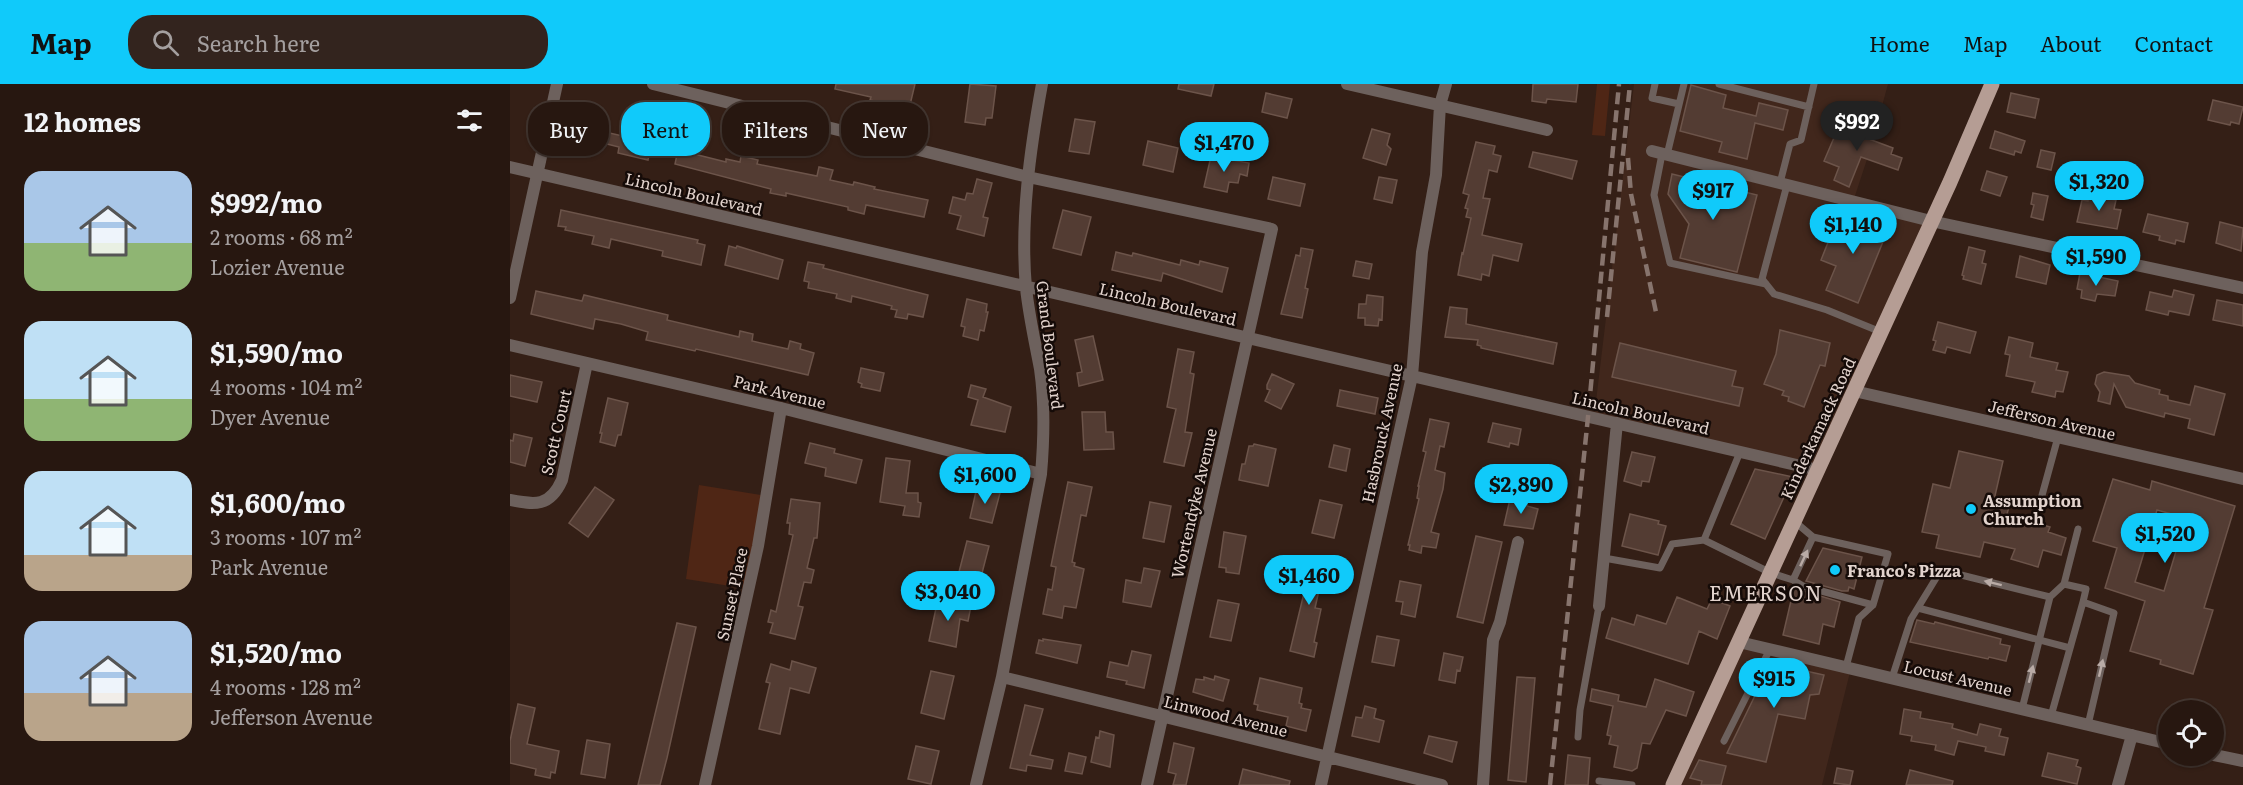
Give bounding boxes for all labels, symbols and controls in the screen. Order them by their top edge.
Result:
search box [128,15,548,69]
text: Map [30,21,92,63]
icon: search [149,26,182,59]
text: Search here [197,26,320,59]
text: Home [1869,27,1930,58]
text: Map [1963,27,2007,58]
text: About [2040,27,2102,58]
text: Contact [2135,27,2213,58]
text: 12 homes [24,101,141,140]
pin: $992 [1821,101,1893,152]
chip: Buy [528,102,609,156]
chip: Rent [621,102,710,156]
chip: Filters [722,102,829,156]
chip: New [841,102,928,156]
icon: filters [453,104,486,137]
text: $992 [1834,105,1880,135]
pin: $1,470 [1175,122,1273,173]
text: $1,470 [1194,126,1254,156]
pin: $1,320 [2050,161,2148,212]
text: $1,320 [2069,165,2129,195]
street label: Lincoln Boulevard [623,166,765,221]
pin: $917 [1677,170,1749,221]
text: $917 [1692,174,1734,204]
text: $992/mo [210,182,322,221]
icon: home [72,195,144,267]
pin: $1,140 [1804,204,1902,255]
text: $1,140 [1824,208,1882,238]
text: 2 rooms · 68 m² [210,221,353,251]
pin: $1,590 [2047,236,2145,287]
text: $1,590 [2065,240,2127,270]
text: Lozier Avenue [210,251,345,281]
street label: Lincoln Boulevard [1097,276,1239,331]
street label: Grand Boulevard [1031,279,1071,411]
text: $1,590/mo [210,332,343,371]
icon: home [72,345,144,417]
street label: Kinderkamack Road [1773,353,1861,503]
street label: Hasbrouck Avenue [1354,361,1408,505]
street label: Park Avenue [731,368,829,414]
text: 4 rooms · 104 m² [210,371,362,401]
street label: Lincoln Boulevard [1570,385,1712,440]
street label: Scott Court [533,386,577,477]
street label: Jefferson Avenue [1986,393,2118,445]
text: Dyer Avenue [210,401,330,431]
street label: Wortendyke Avenue [1164,426,1222,580]
pin: $1,600 [936,454,1034,505]
text: $1,600 [953,458,1017,488]
pin: $2,890 [1472,464,1570,515]
text: $2,890 [1489,468,1553,498]
text: $1,600/mo [210,482,345,521]
place label: Assumption Church [1983,488,2082,530]
icon: home [72,495,144,567]
marker: Assumption Church [1964,502,1978,516]
pin: $1,520 [2116,513,2214,564]
text: $1,520 [2135,517,2195,547]
text: 3 rooms · 107 m² [210,521,361,551]
street label: Sunset Place [709,545,753,643]
one-way arrow [1799,550,1808,567]
text: Park Avenue [210,551,328,581]
pin: $1,460 [1260,555,1358,606]
place label: Franco's Pizza [1847,558,1962,582]
text: $1,460 [1278,559,1340,589]
marker: Franco's Pizza [1828,563,1842,577]
pin: $3,040 [899,571,997,622]
text: $3,040 [915,575,981,605]
district label: EMERSON [1709,577,1823,607]
one-way arrow [1983,578,2002,587]
text: $1,520/mo [210,632,342,671]
icon: home [72,645,144,717]
street label: Locust Avenue [1901,653,2015,701]
pin: $915 [1738,658,1810,709]
one-way arrow [2097,658,2106,677]
text: $915 [1753,662,1795,692]
one-way arrow [2026,665,2036,683]
text: 4 rooms · 128 m² [210,671,361,701]
street label: Linwood Avenue [1161,688,1291,742]
map controls [2158,700,2224,766]
button: locate [2158,700,2224,766]
text: Jefferson Avenue [210,701,373,731]

